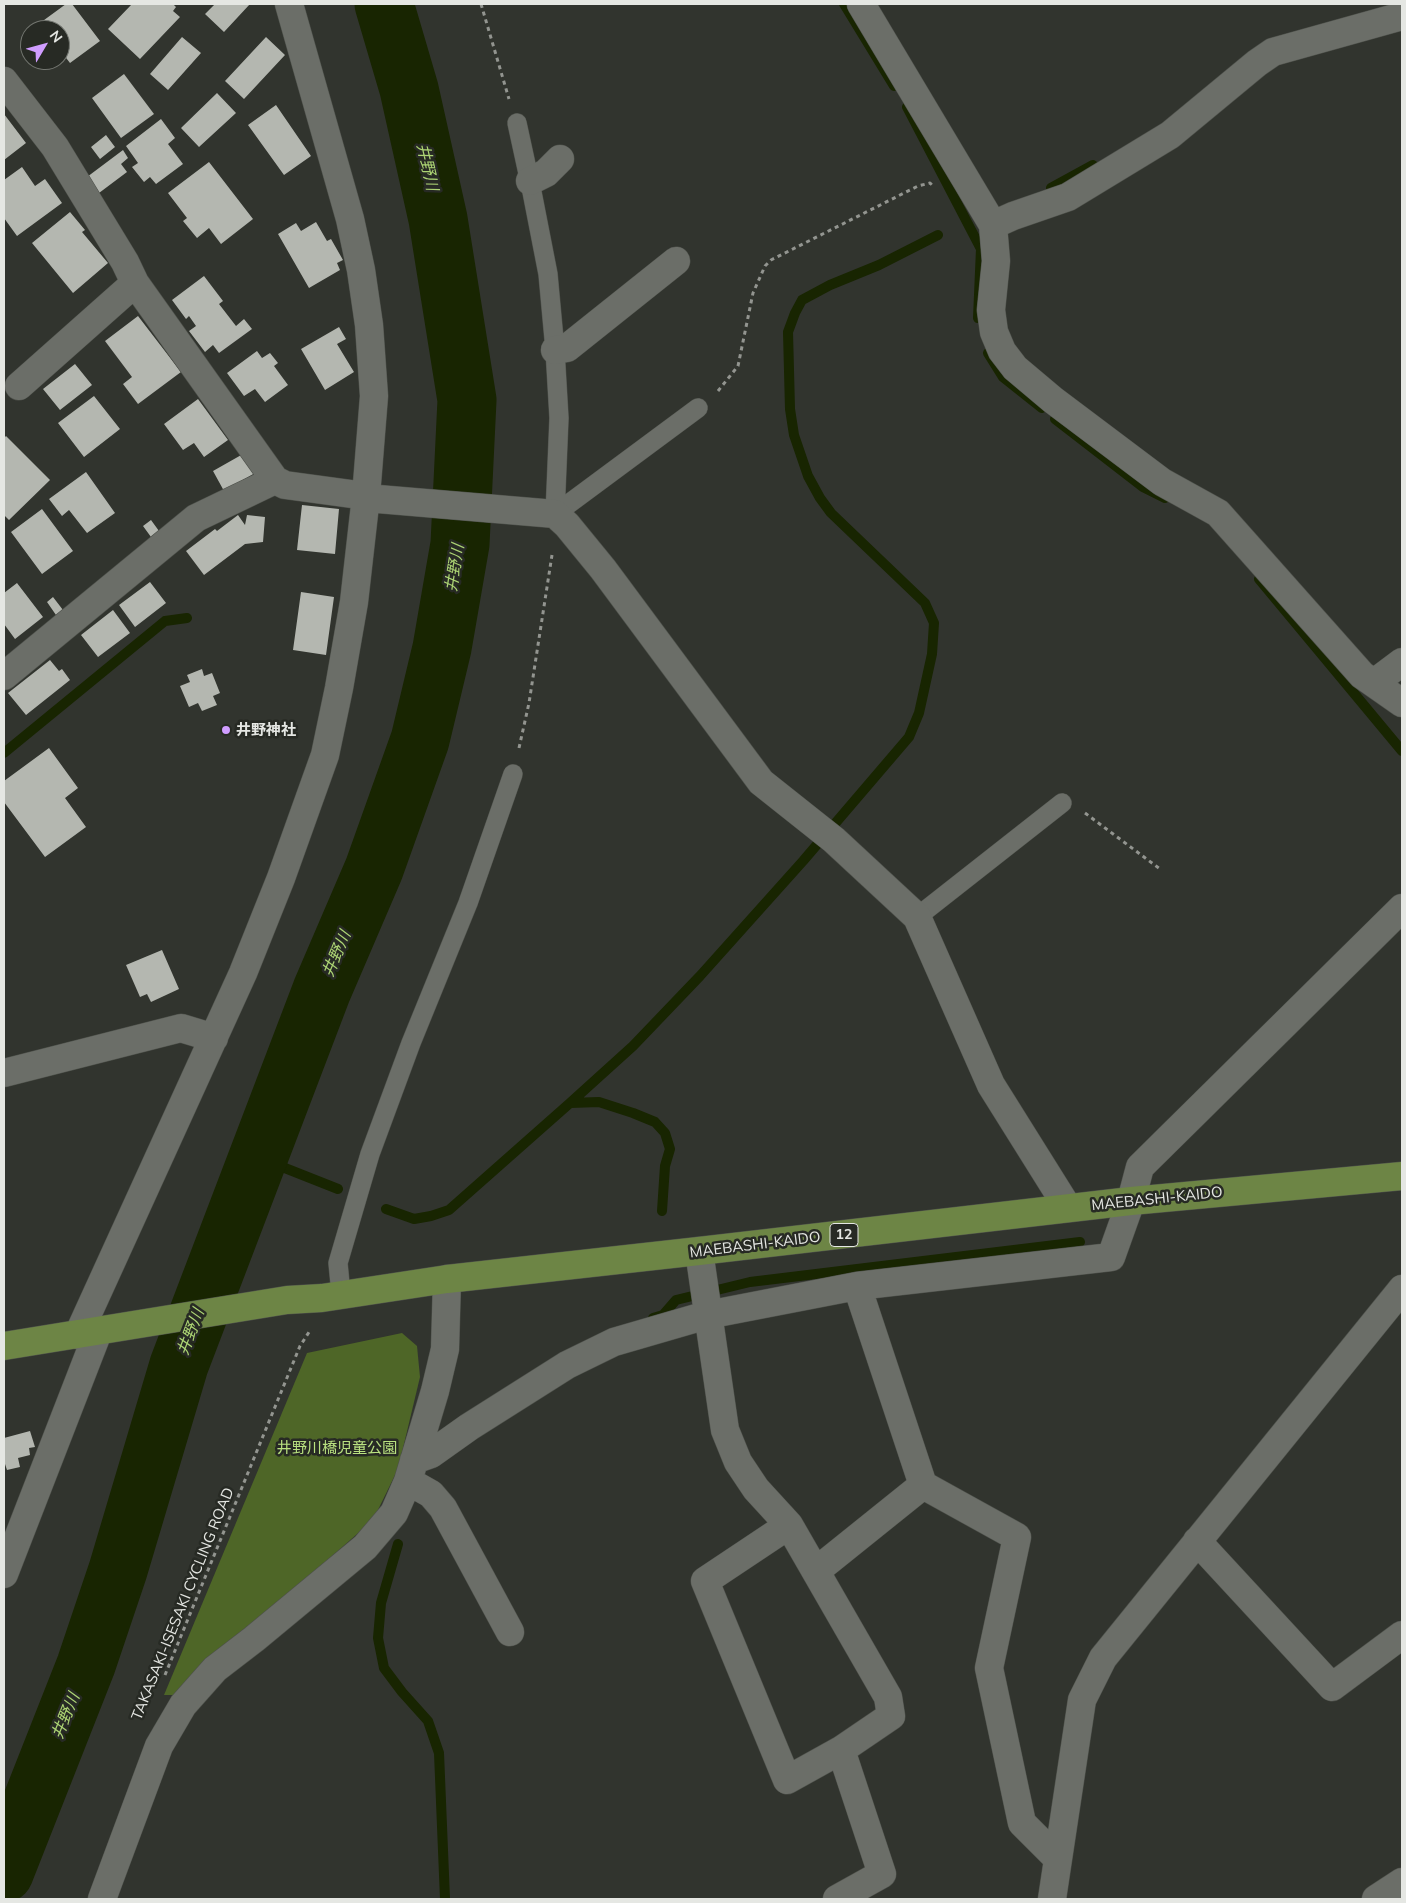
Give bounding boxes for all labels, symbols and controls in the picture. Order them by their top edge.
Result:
north arrow [20,20,70,70]
text: N [46,27,67,46]
water label: 井野川 [412,141,442,193]
water label: 井野川 [442,543,468,593]
place label: 井野神社 [236,721,296,739]
marker: 井野神社 [220,724,232,736]
water label: 井野川 [319,928,355,980]
street label: MAEBASHI-KAIDO [1091,1183,1223,1215]
road number: 12 [830,1224,858,1246]
street label: MAEBASHI-KAIDO [689,1228,821,1262]
water label: 井野川 [173,1306,209,1358]
park label: 井野川橋児童公園 [277,1439,397,1457]
street label: TAKASAKI-ISESAKI CYCLING ROAD [128,1485,238,1723]
water label: 井野川 [48,1690,84,1742]

